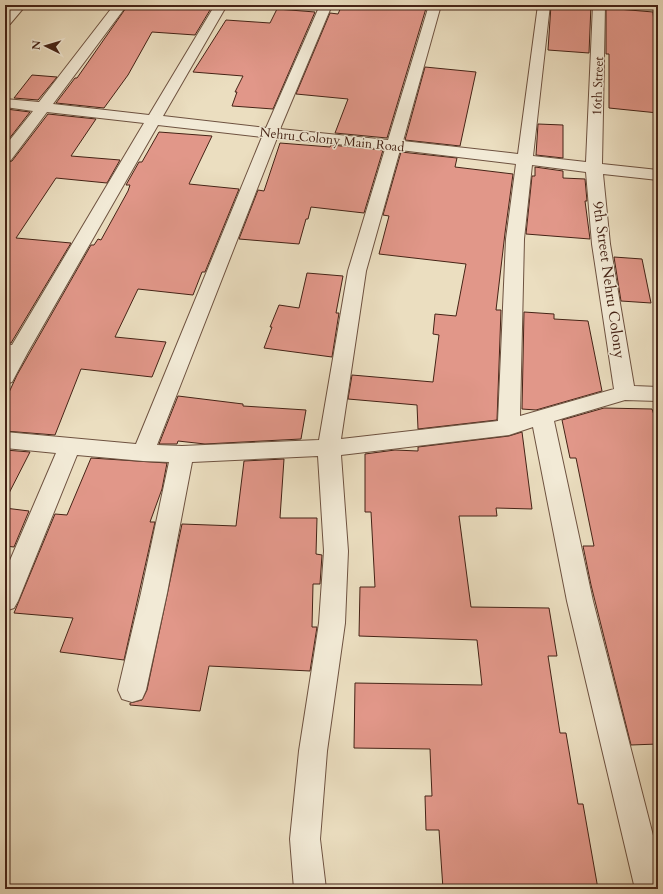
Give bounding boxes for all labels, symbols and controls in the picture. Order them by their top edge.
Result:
north arrow [26,26,66,66]
text: N [29,39,44,51]
street label: 16th Street [588,56,608,116]
street label: Nehru Colony Main Road [259,123,405,157]
street label: 9th Street Nehru Colony [588,200,630,360]

